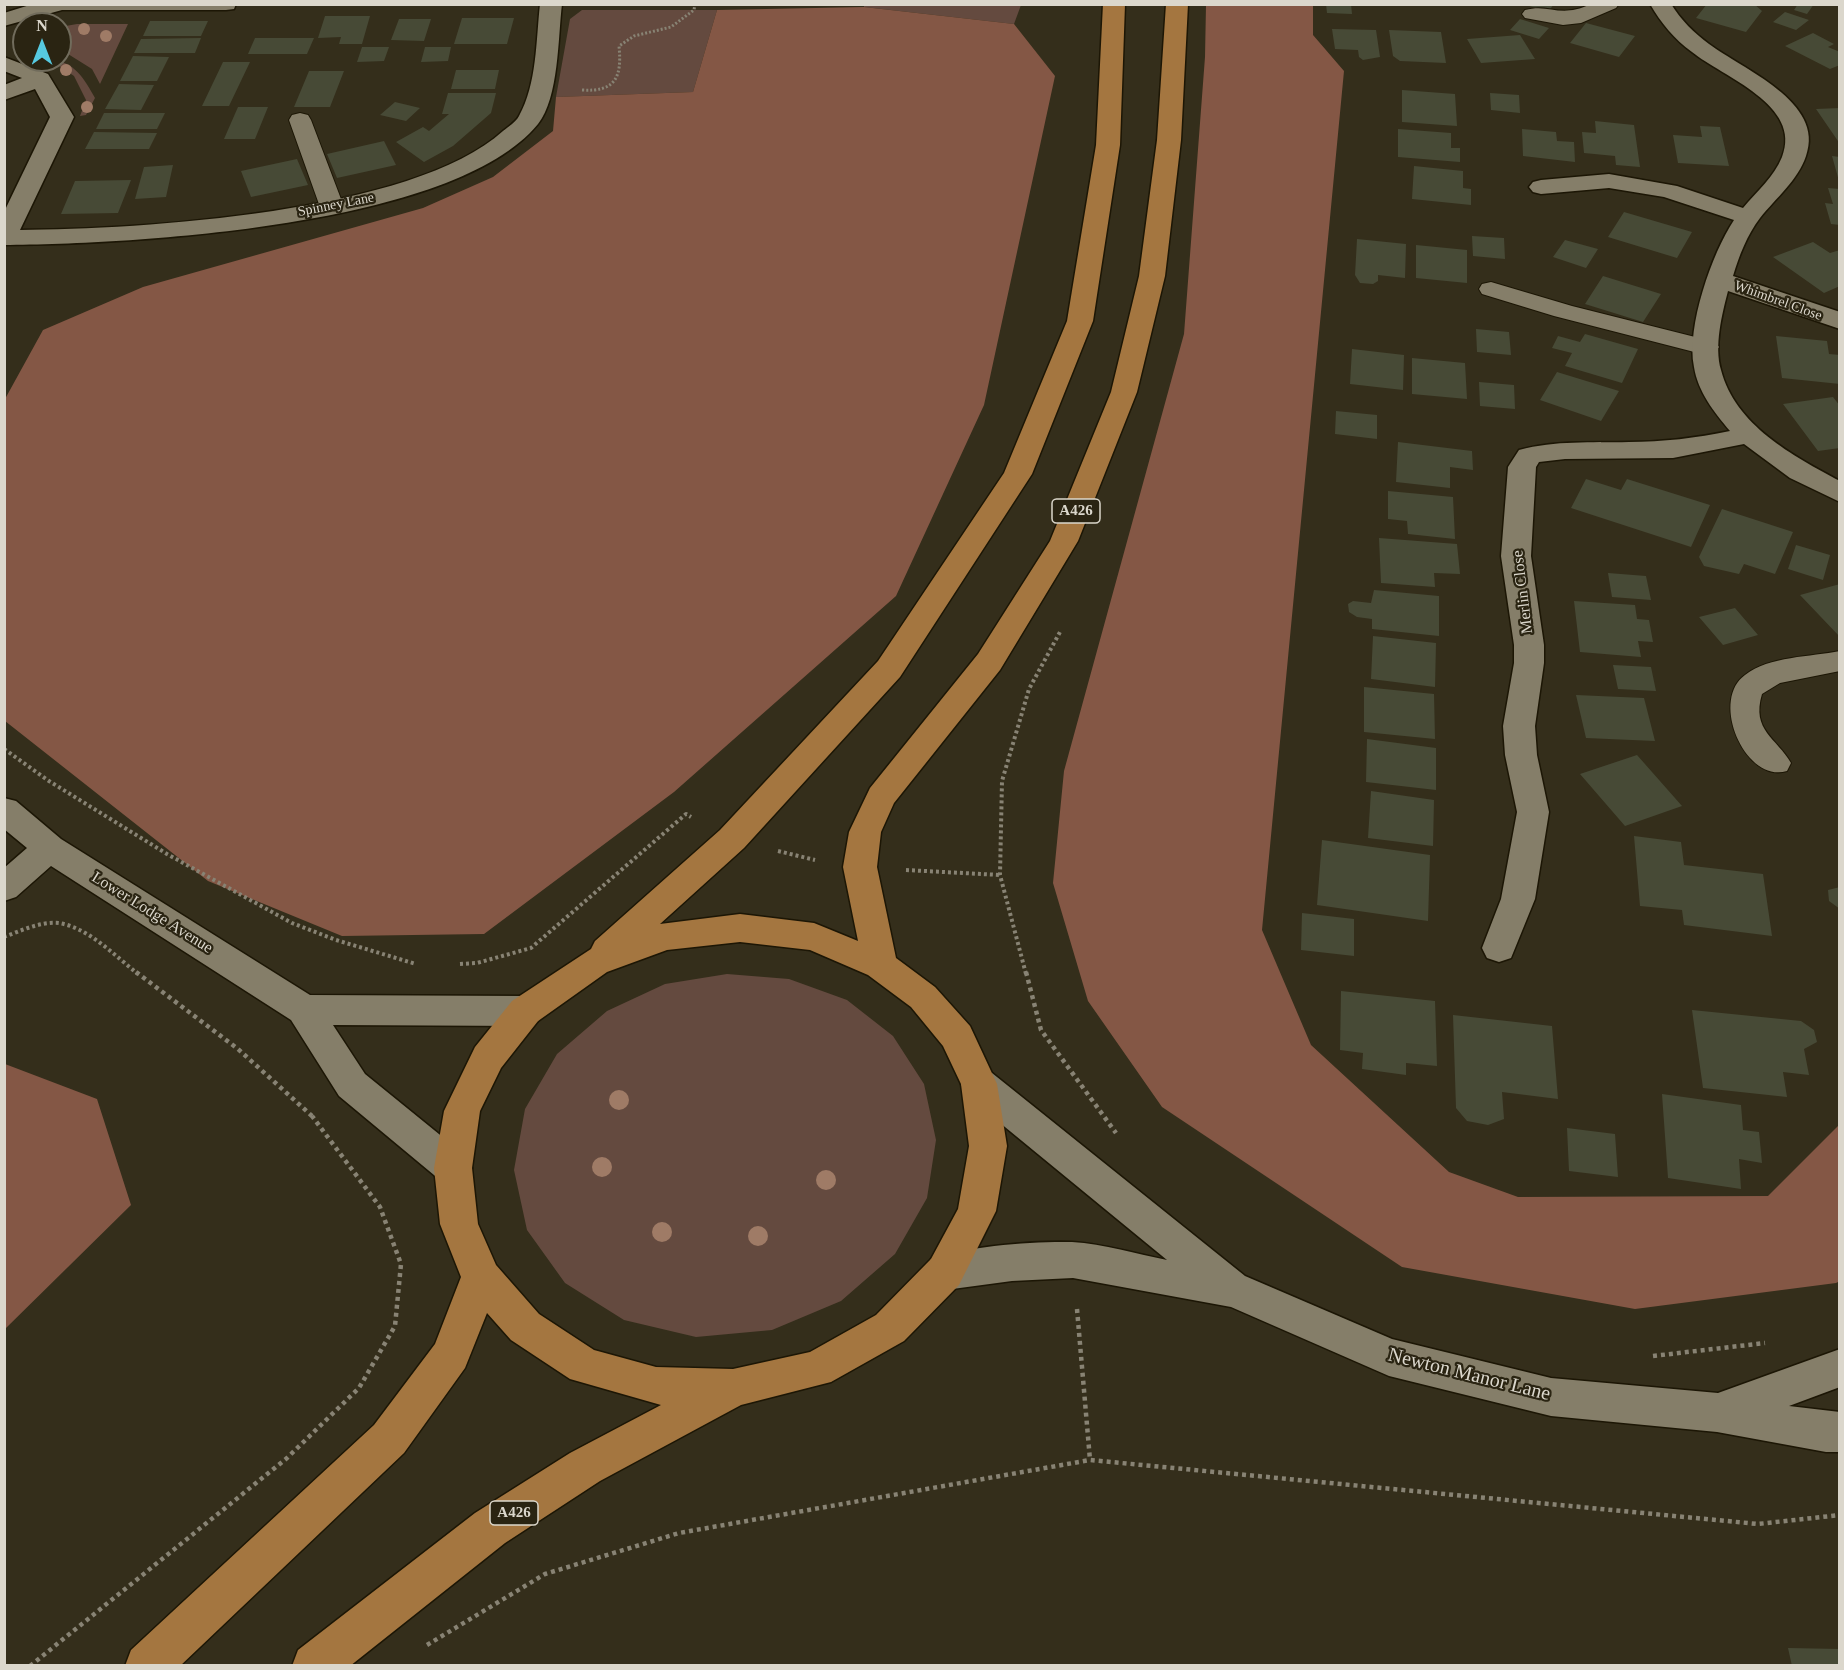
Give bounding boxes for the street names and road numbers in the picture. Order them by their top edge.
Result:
street label: Spinney Lane [296,189,376,221]
street label: Whimbrel Close [1732,277,1824,325]
road number: A426 [1052,499,1100,523]
street label: Merlin Close [1508,549,1538,635]
street label: Lower Lodge Avenue [88,868,216,958]
street label: Newton Manor Lane [1385,1343,1553,1407]
road number: A426 [490,1501,538,1525]

